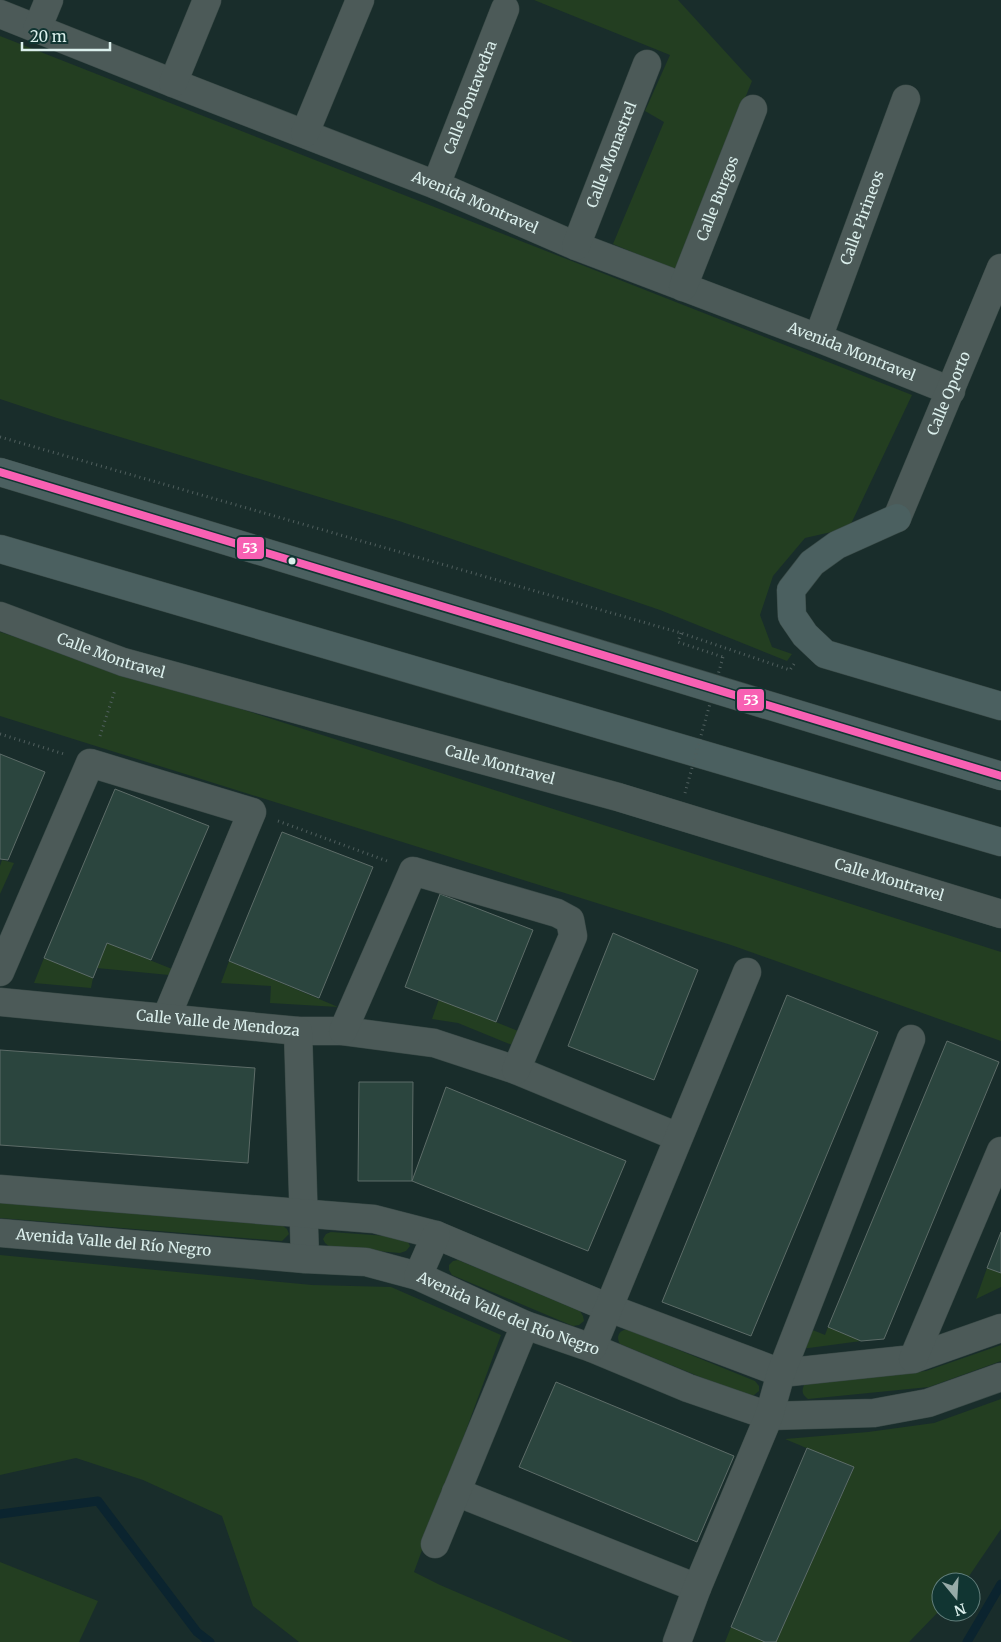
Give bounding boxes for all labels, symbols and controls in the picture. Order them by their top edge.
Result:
scale bar [22,20,110,52]
text: 20 m [30,27,67,46]
street label: Calle Pontavedra [439,38,501,157]
street label: Calle Monastrel [582,98,641,210]
street label: Calle Burgos [692,153,743,244]
street label: Avenida Montravel [408,166,542,238]
street label: Calle Pirineos [836,168,888,267]
street label: Avenida Montravel [784,317,919,385]
street label: Calle Oporto [922,348,974,438]
line badge: 53 [236,536,265,560]
text: 53 [242,539,258,557]
unlabelled marker [287,556,297,566]
street label: Calle Montravel [54,628,168,682]
line badge: 53 [736,688,765,712]
text: 53 [743,691,759,709]
street label: Calle Montravel [443,740,557,788]
street label: Calle Montravel [832,854,947,905]
street label: Calle Valle de Mendoza [135,1005,301,1040]
street label: Avenida Valle del Río Negro [14,1224,212,1260]
street label: Avenida Valle del Río Negro [413,1266,603,1359]
north arrow [931,1572,981,1622]
text: N [952,1599,968,1620]

